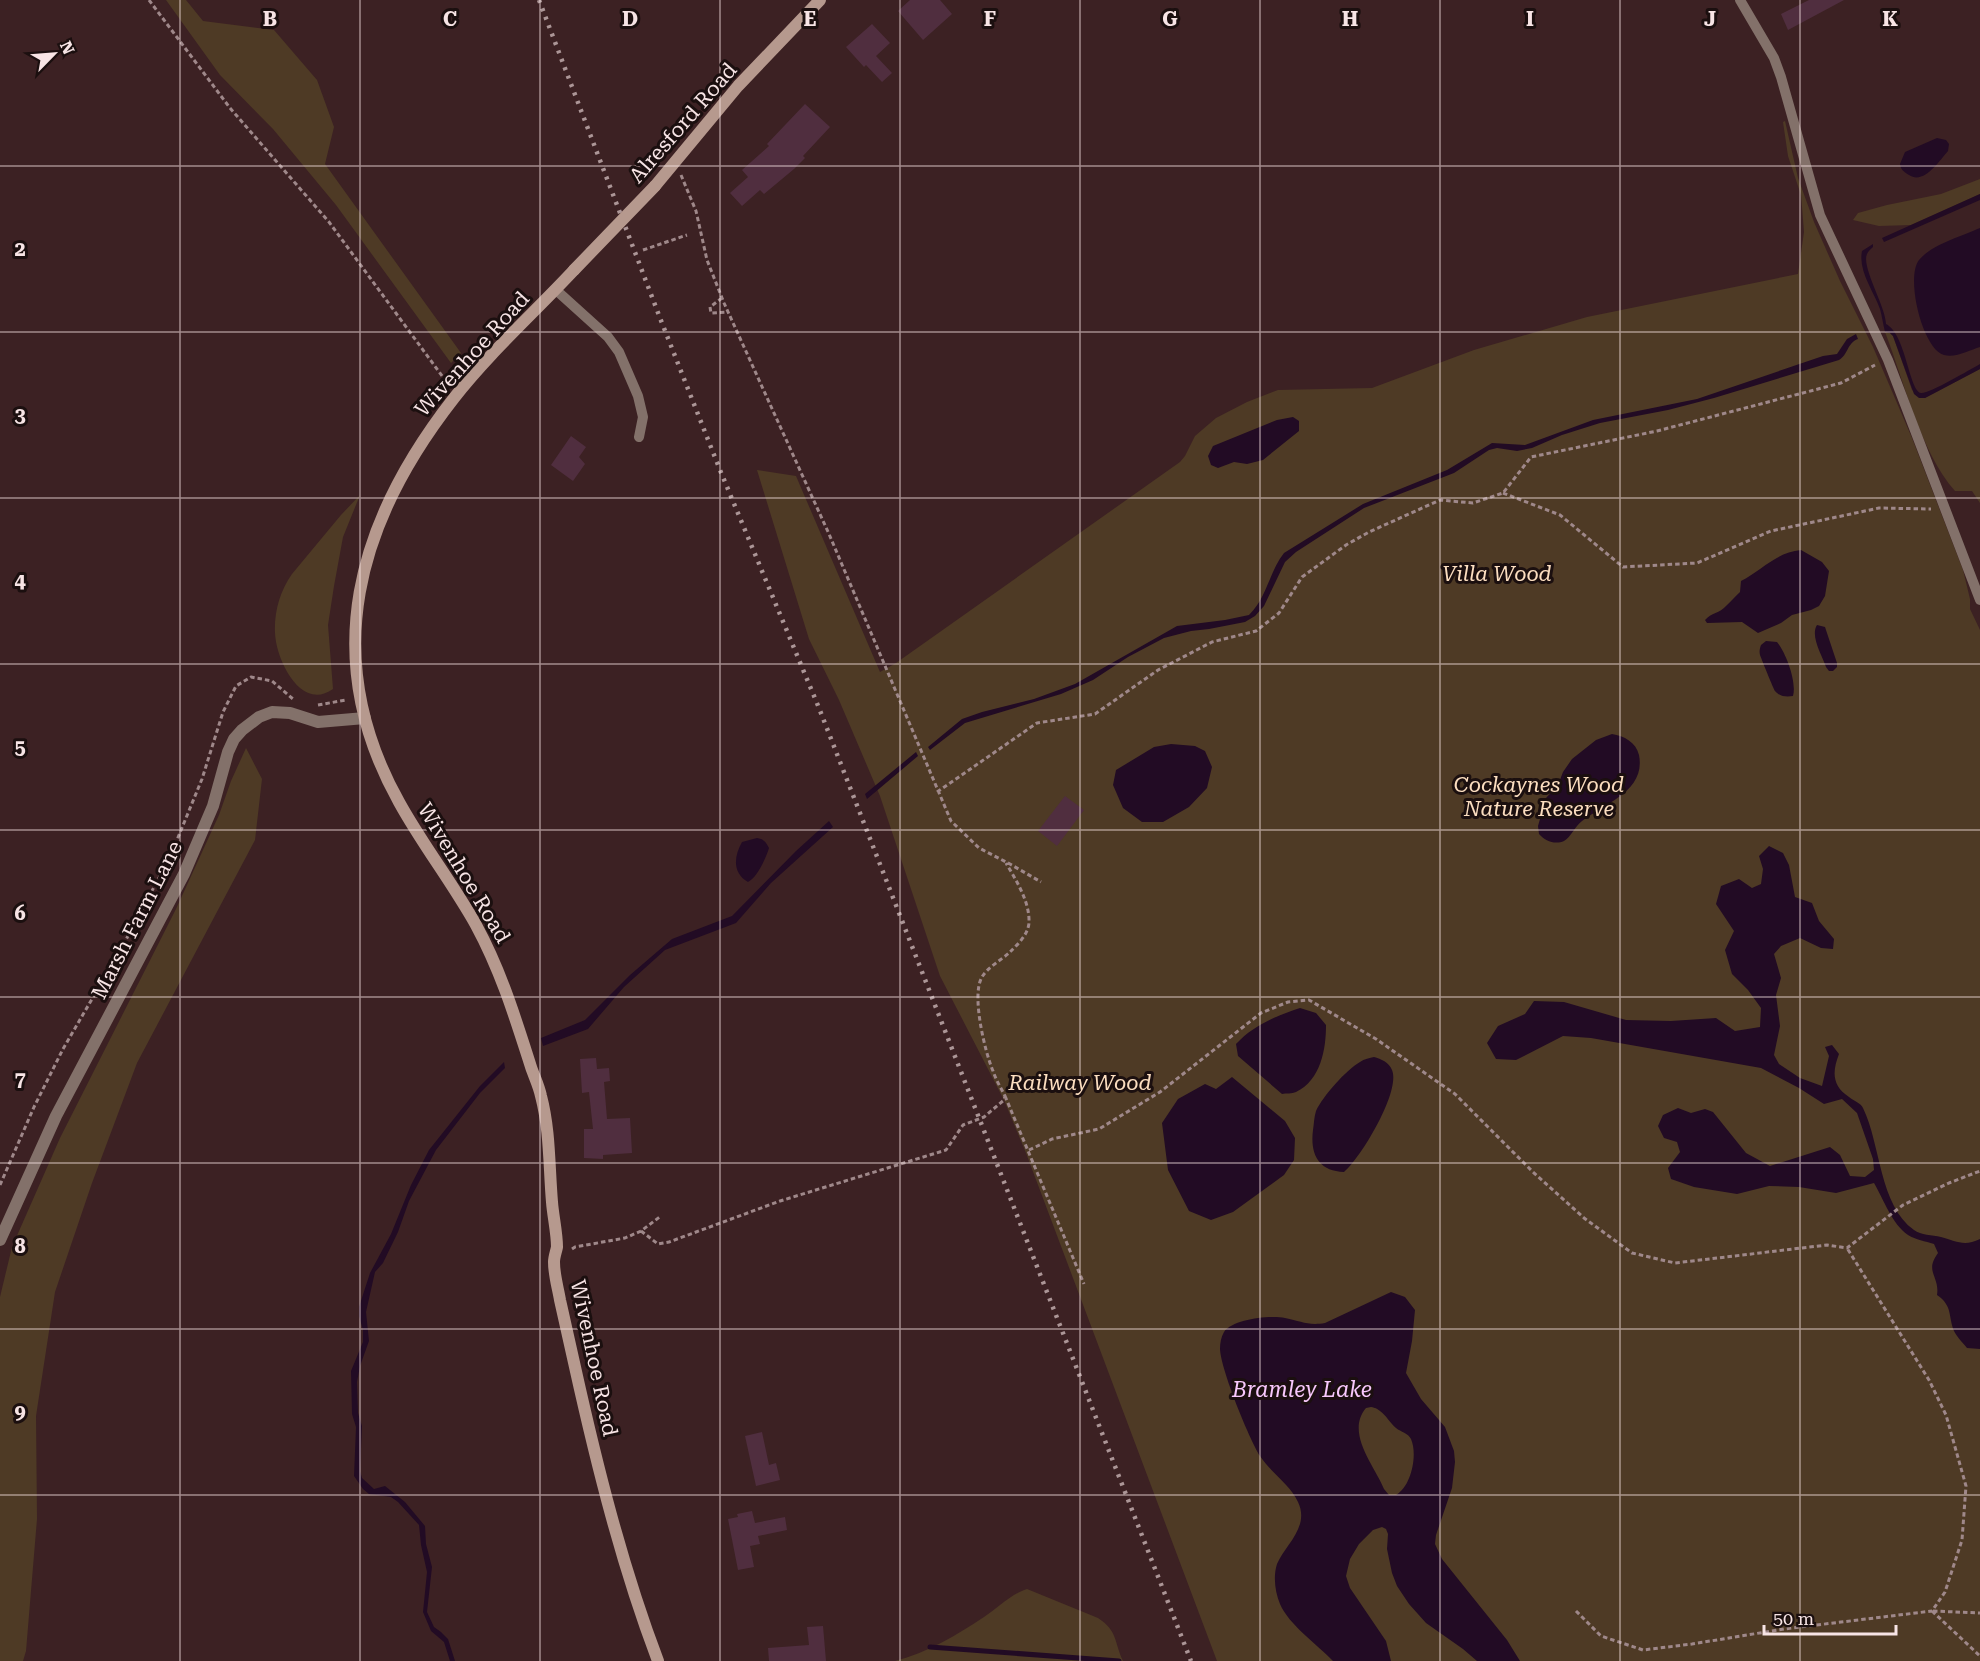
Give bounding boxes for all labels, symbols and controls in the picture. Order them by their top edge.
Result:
text: B [263,7,277,31]
text: C [443,7,457,31]
text: D [622,7,638,31]
text: E [804,7,817,31]
text: F [984,7,996,31]
text: G [1162,7,1178,31]
text: H [1342,7,1358,31]
text: I [1526,7,1534,31]
text: J [1704,7,1716,31]
text: K [1882,7,1898,31]
north arrow [24,24,84,84]
text: N [56,38,78,57]
street label: Alresford Road [624,58,742,188]
text: 2 [14,237,26,261]
street label: Wivenhoe Road [410,286,535,421]
text: 3 [14,403,26,427]
park label: Villa Wood [1442,562,1552,586]
text: 4 [14,569,26,593]
text: 5 [14,735,26,759]
park label: Cockaynes Wood Nature Reserve [1454,773,1624,821]
street label: Wivenhoe Road [413,799,516,948]
street label: Marsh Farm Lane [87,837,187,1003]
text: 6 [14,901,26,925]
text: 7 [14,1067,26,1091]
park label: Railway Wood [1008,1071,1151,1095]
text: 8 [14,1234,26,1258]
street label: Wivenhoe Road [566,1278,622,1439]
water label: Bramley Lake [1231,1377,1372,1402]
text: 9 [14,1400,26,1424]
scale bar [1764,1598,1896,1636]
text: 50 m [1773,1608,1814,1629]

